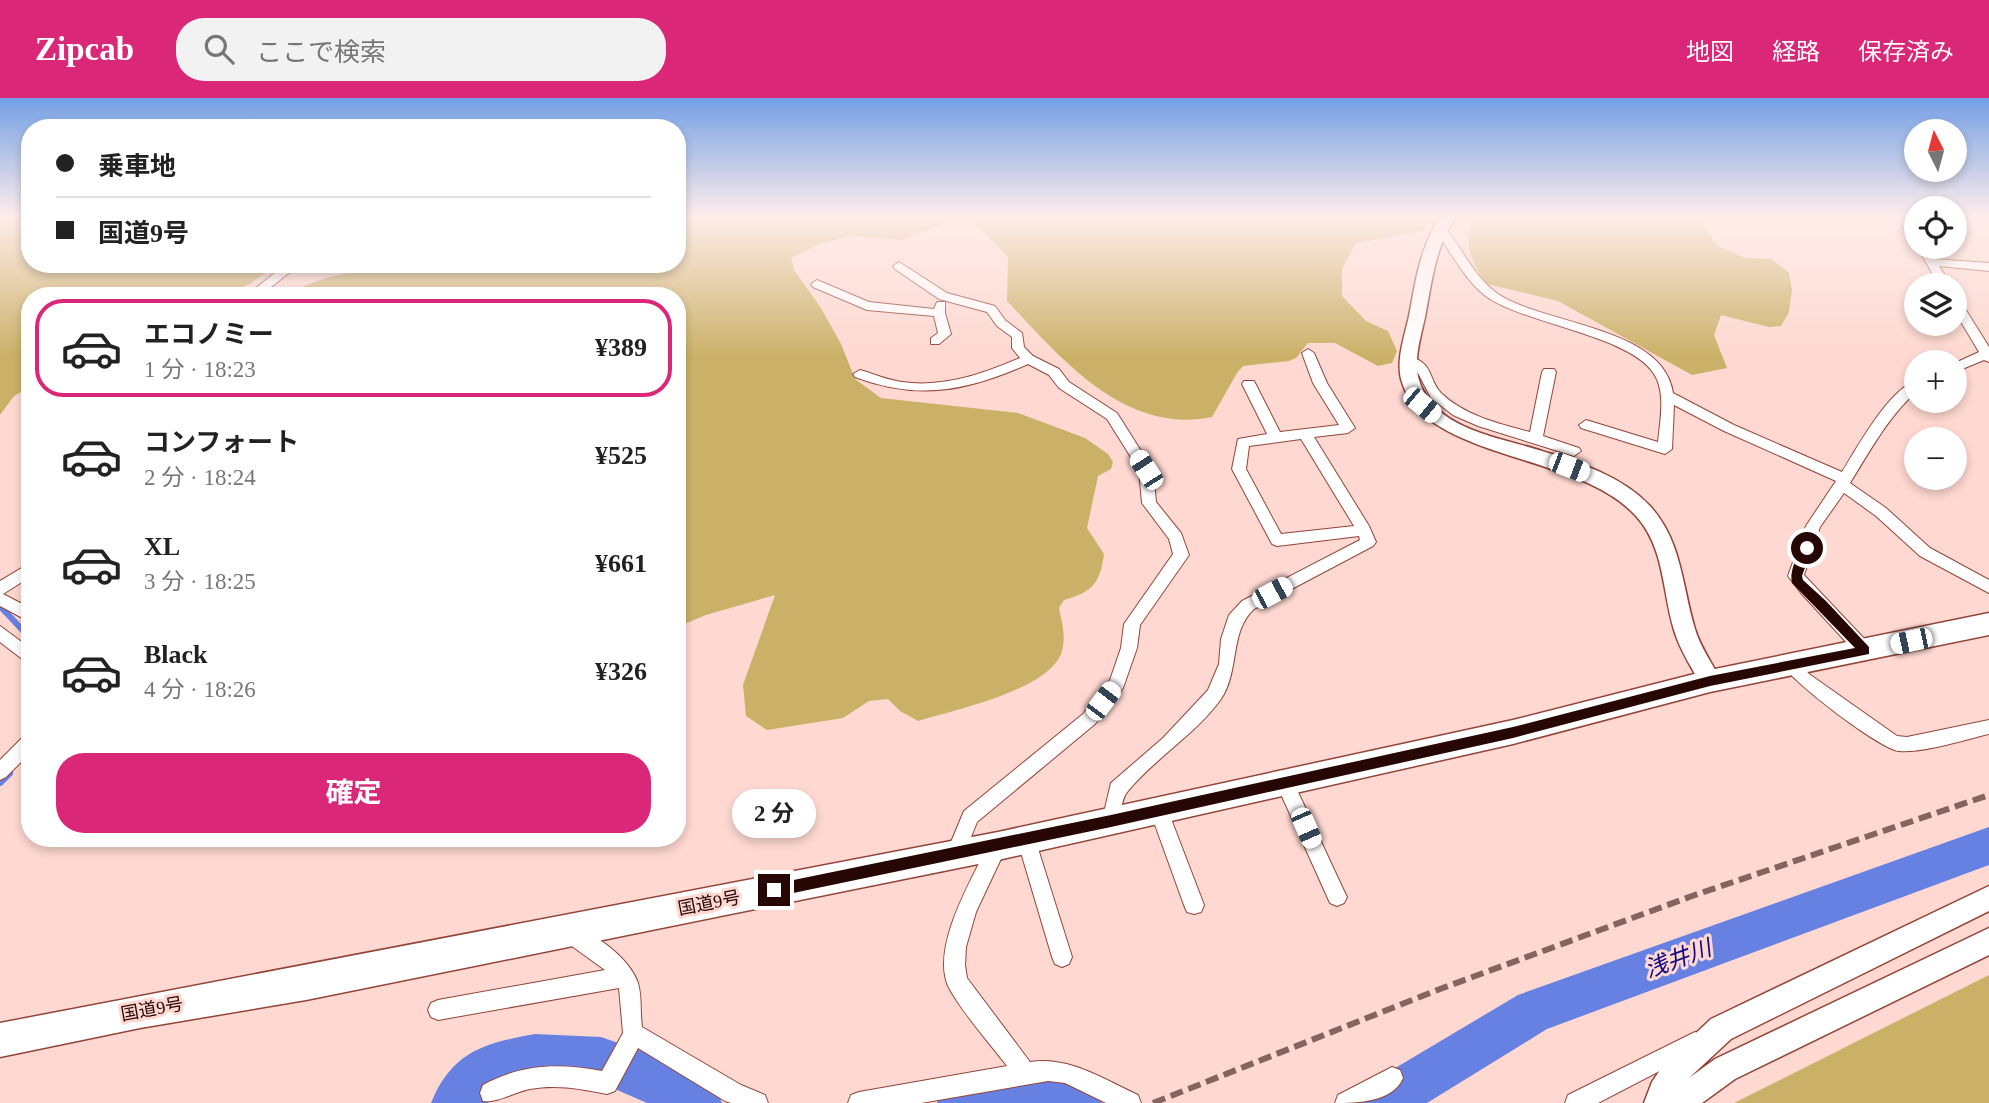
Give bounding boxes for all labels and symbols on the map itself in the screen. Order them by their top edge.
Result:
north arrow [1904,119,1967,182]
car [1400,383,1445,427]
car [1126,447,1167,493]
car [1546,450,1593,484]
route start [1791,532,1823,564]
car [1249,574,1296,612]
car [1889,626,1934,656]
car [1082,678,1125,724]
callout: 2 分 [732,788,816,838]
car [1288,805,1325,851]
route end [758,874,790,906]
street label: 国道9号 [676,887,742,919]
water label: 浅井川 [1641,934,1718,983]
street label: 国道9号 [119,994,185,1024]

